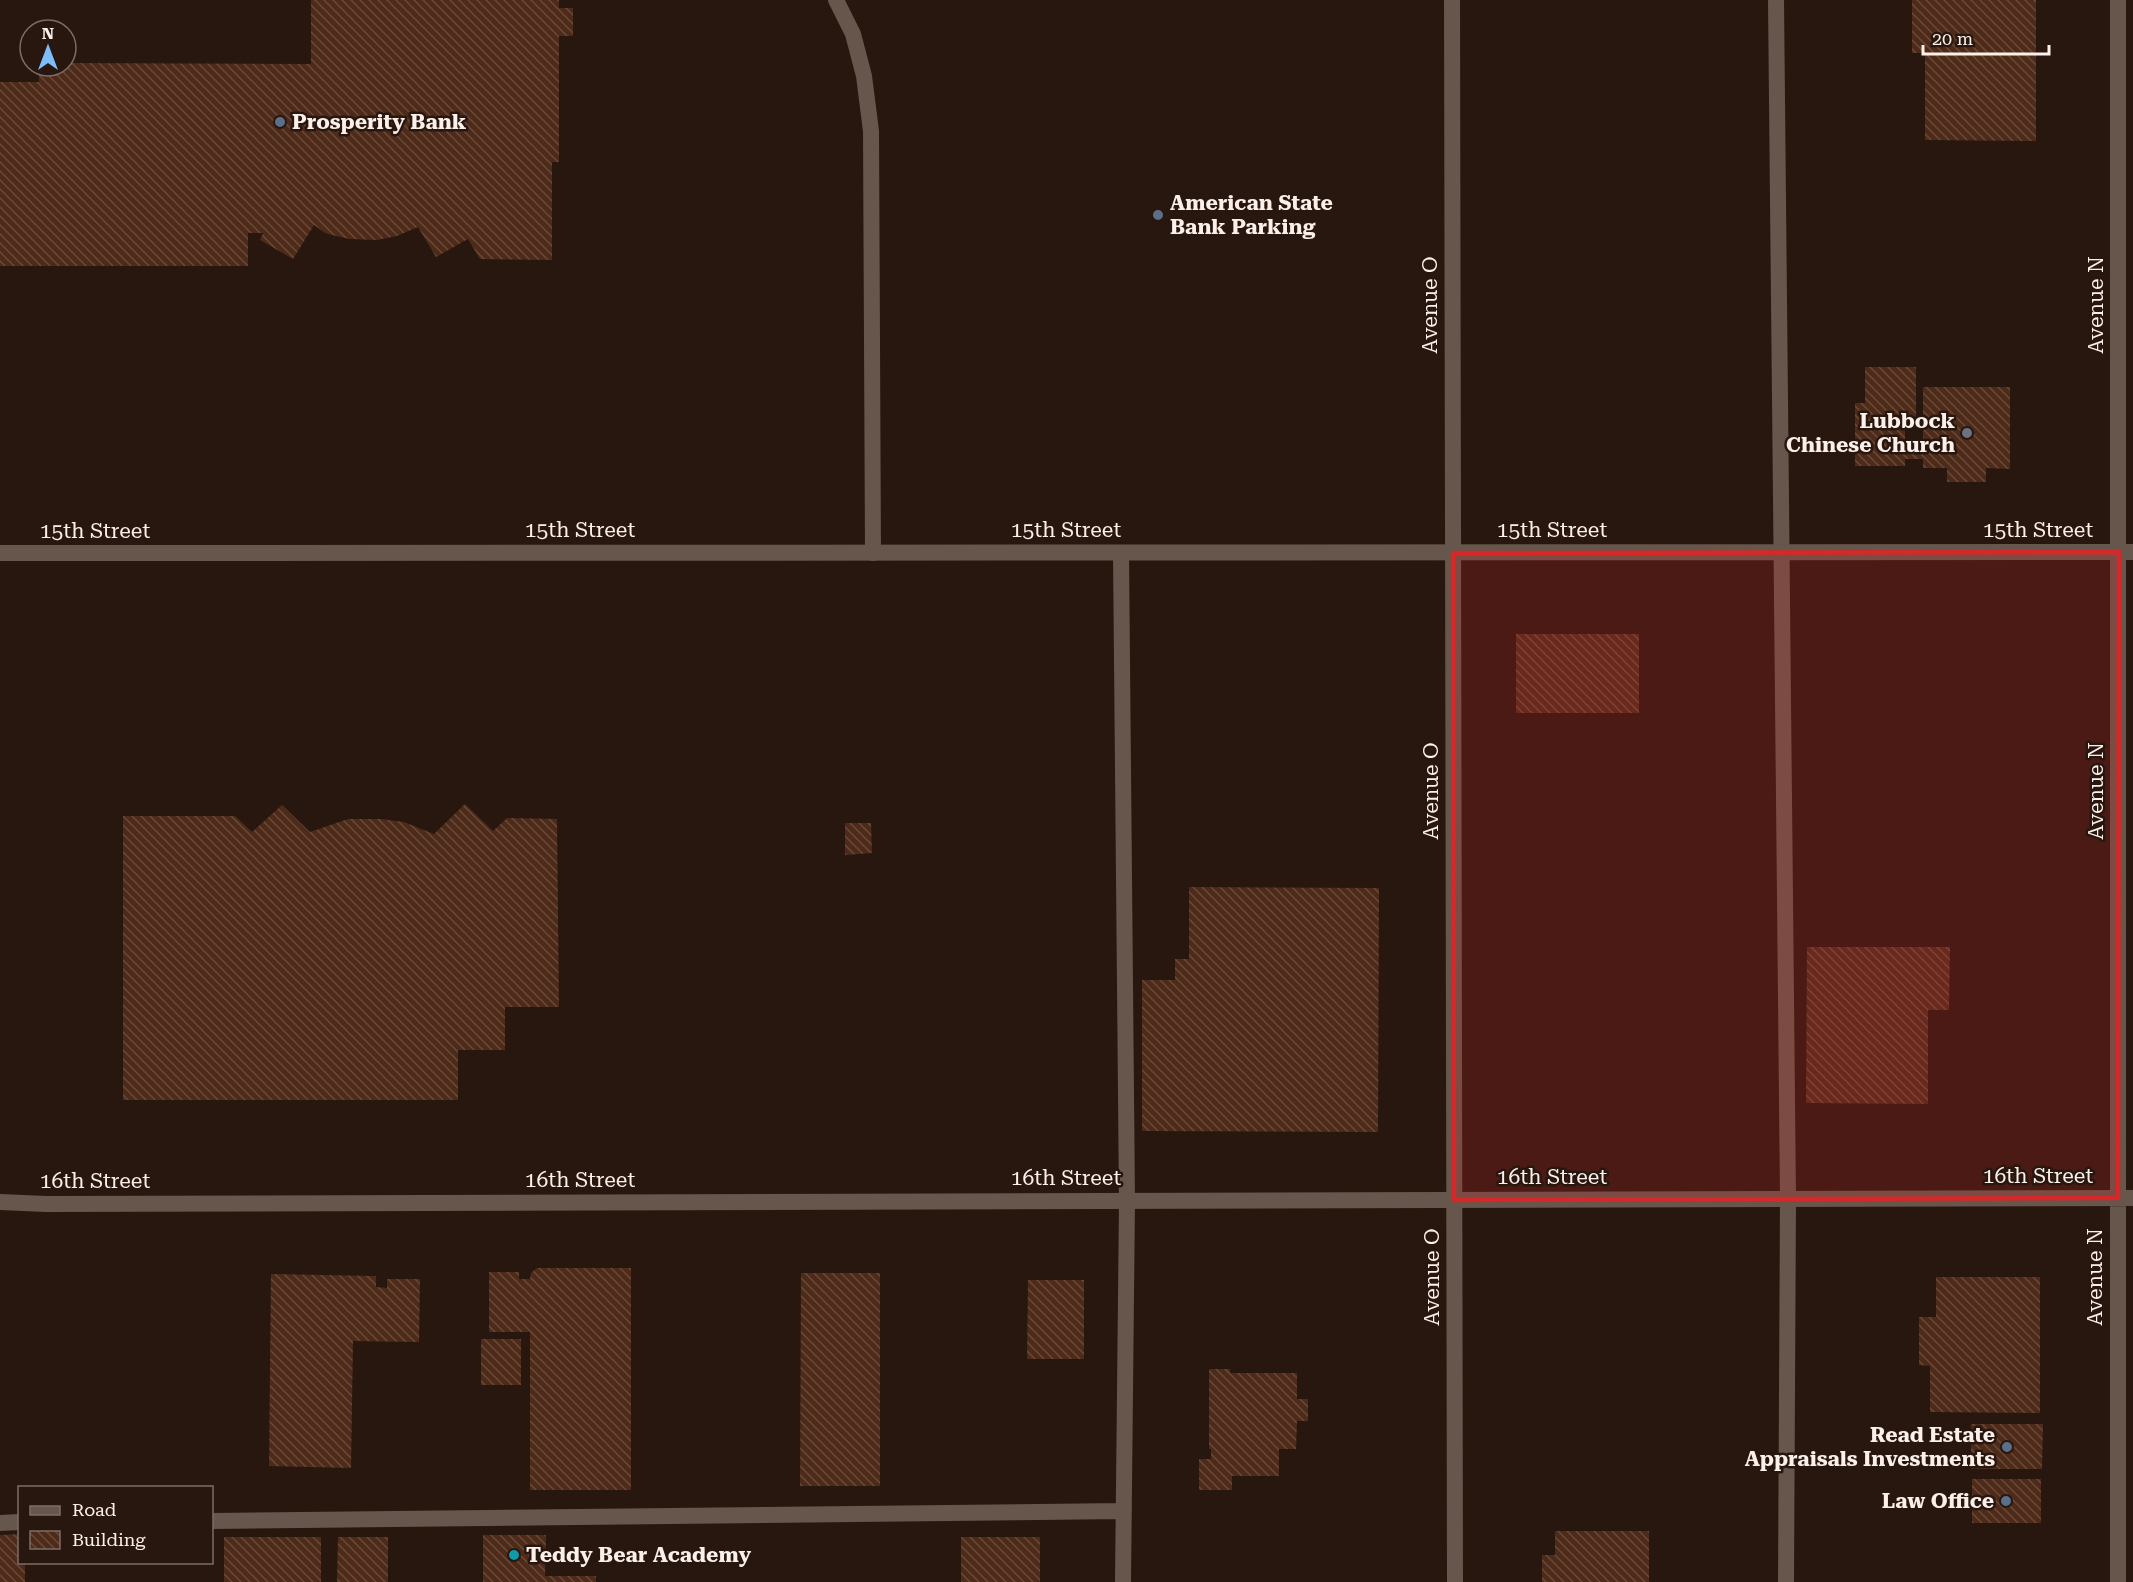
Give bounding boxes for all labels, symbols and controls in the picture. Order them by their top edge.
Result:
north arrow [18,18,78,78]
scale bar [1923,18,2049,56]
text: N [42,24,54,43]
text: 20 m [1932,28,1973,49]
place label: Prosperity Bank [292,110,467,134]
marker: Prosperity Bank [273,115,287,129]
place label: American State Bank Parking [1170,191,1333,239]
marker: American State Bank Parking [1151,208,1165,222]
street label: Avenue O [1418,256,1442,354]
street label: Avenue N [2084,256,2108,354]
place label: Lubbock Chinese Church [1786,409,1956,457]
marker: Lubbock Chinese Church [1960,426,1974,440]
street label: 15th Street [525,518,635,542]
street label: 15th Street [1011,518,1121,542]
street label: 15th Street [1497,518,1607,542]
street label: 15th Street [1983,518,2093,542]
street label: 15th Street [40,519,150,543]
street label: Avenue O [1419,742,1443,840]
street label: Avenue N [2084,742,2108,840]
street label: 16th Street [1983,1164,2093,1188]
street label: 16th Street [1497,1165,1607,1189]
street label: 16th Street [1011,1166,1121,1190]
street label: 16th Street [525,1168,635,1192]
street label: 16th Street [40,1169,150,1193]
street label: Avenue O [1420,1228,1444,1326]
street label: Avenue N [2083,1228,2107,1326]
place label: Read Estate Appraisals Investments [1745,1423,1995,1471]
marker: Read Estate Appraisals Investments [2000,1440,2014,1454]
legend [18,1486,213,1564]
place label: Law Office [1882,1489,1994,1513]
marker: Law Office [1999,1494,2013,1508]
text: Road [72,1499,117,1520]
text: Building [72,1529,146,1550]
place label: Teddy Bear Academy [526,1543,751,1567]
marker: Teddy Bear Academy [507,1548,521,1562]

